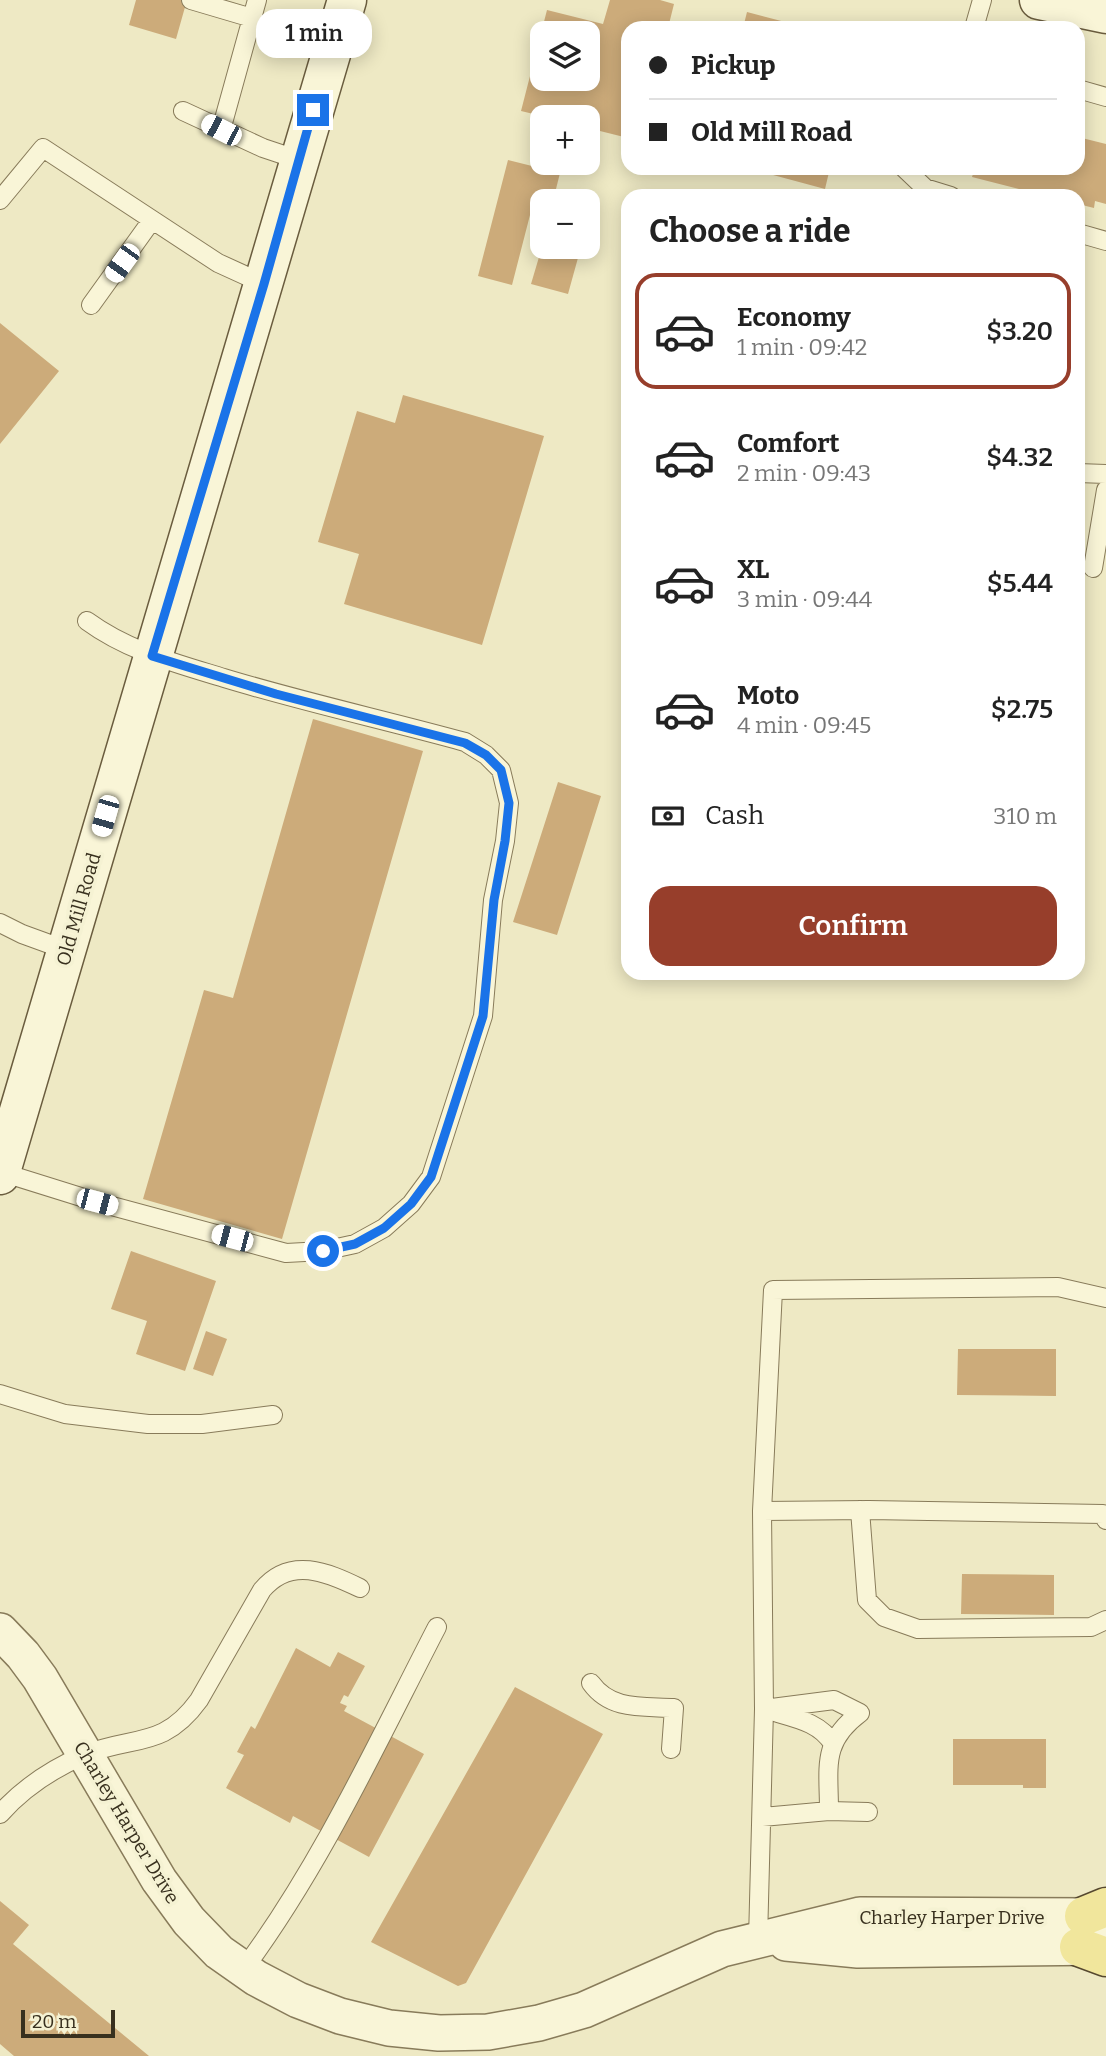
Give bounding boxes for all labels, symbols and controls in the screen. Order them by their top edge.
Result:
callout: 1 min [255,8,371,57]
text: 1 min [285,19,343,47]
map controls [530,21,600,259]
button: layers [530,21,600,91]
text: Pickup [691,50,776,81]
route end [297,94,329,126]
button: + [530,105,600,175]
car [198,111,245,149]
text: Old Mill Road [691,117,852,148]
button: − [530,189,600,259]
text: Choose a ride [649,212,850,250]
car [102,240,143,286]
icon: car [653,300,716,363]
text: Economy [737,302,851,333]
text: $3.20 [986,316,1053,347]
text: 1 min · 09:42 [737,333,867,361]
icon: car [653,426,716,489]
text: Comfort [737,428,840,459]
text: $4.32 [986,442,1053,473]
text: 2 min · 09:43 [737,459,871,487]
icon: car [653,552,716,615]
text: XL [737,554,769,585]
text: $5.44 [987,568,1053,599]
text: 3 min · 09:44 [737,585,872,613]
icon: car [653,678,716,741]
text: Moto [737,680,799,711]
text: $2.75 [991,694,1053,725]
text: 4 min · 09:45 [737,711,871,739]
car [90,793,121,839]
icon: cash [649,797,687,835]
text: Cash [705,800,764,831]
text: 310 m [993,802,1057,830]
street label: Old Mill Road [51,850,106,968]
button: Confirm [649,886,1057,966]
car [74,1186,121,1218]
car [209,1222,256,1254]
route start [307,1235,339,1267]
street label: Charley Harper Drive [69,1737,184,1908]
street label: Charley Harper Drive [859,1906,1045,1929]
scale bar [21,2007,116,2039]
text: 20 m [32,2010,76,2033]

